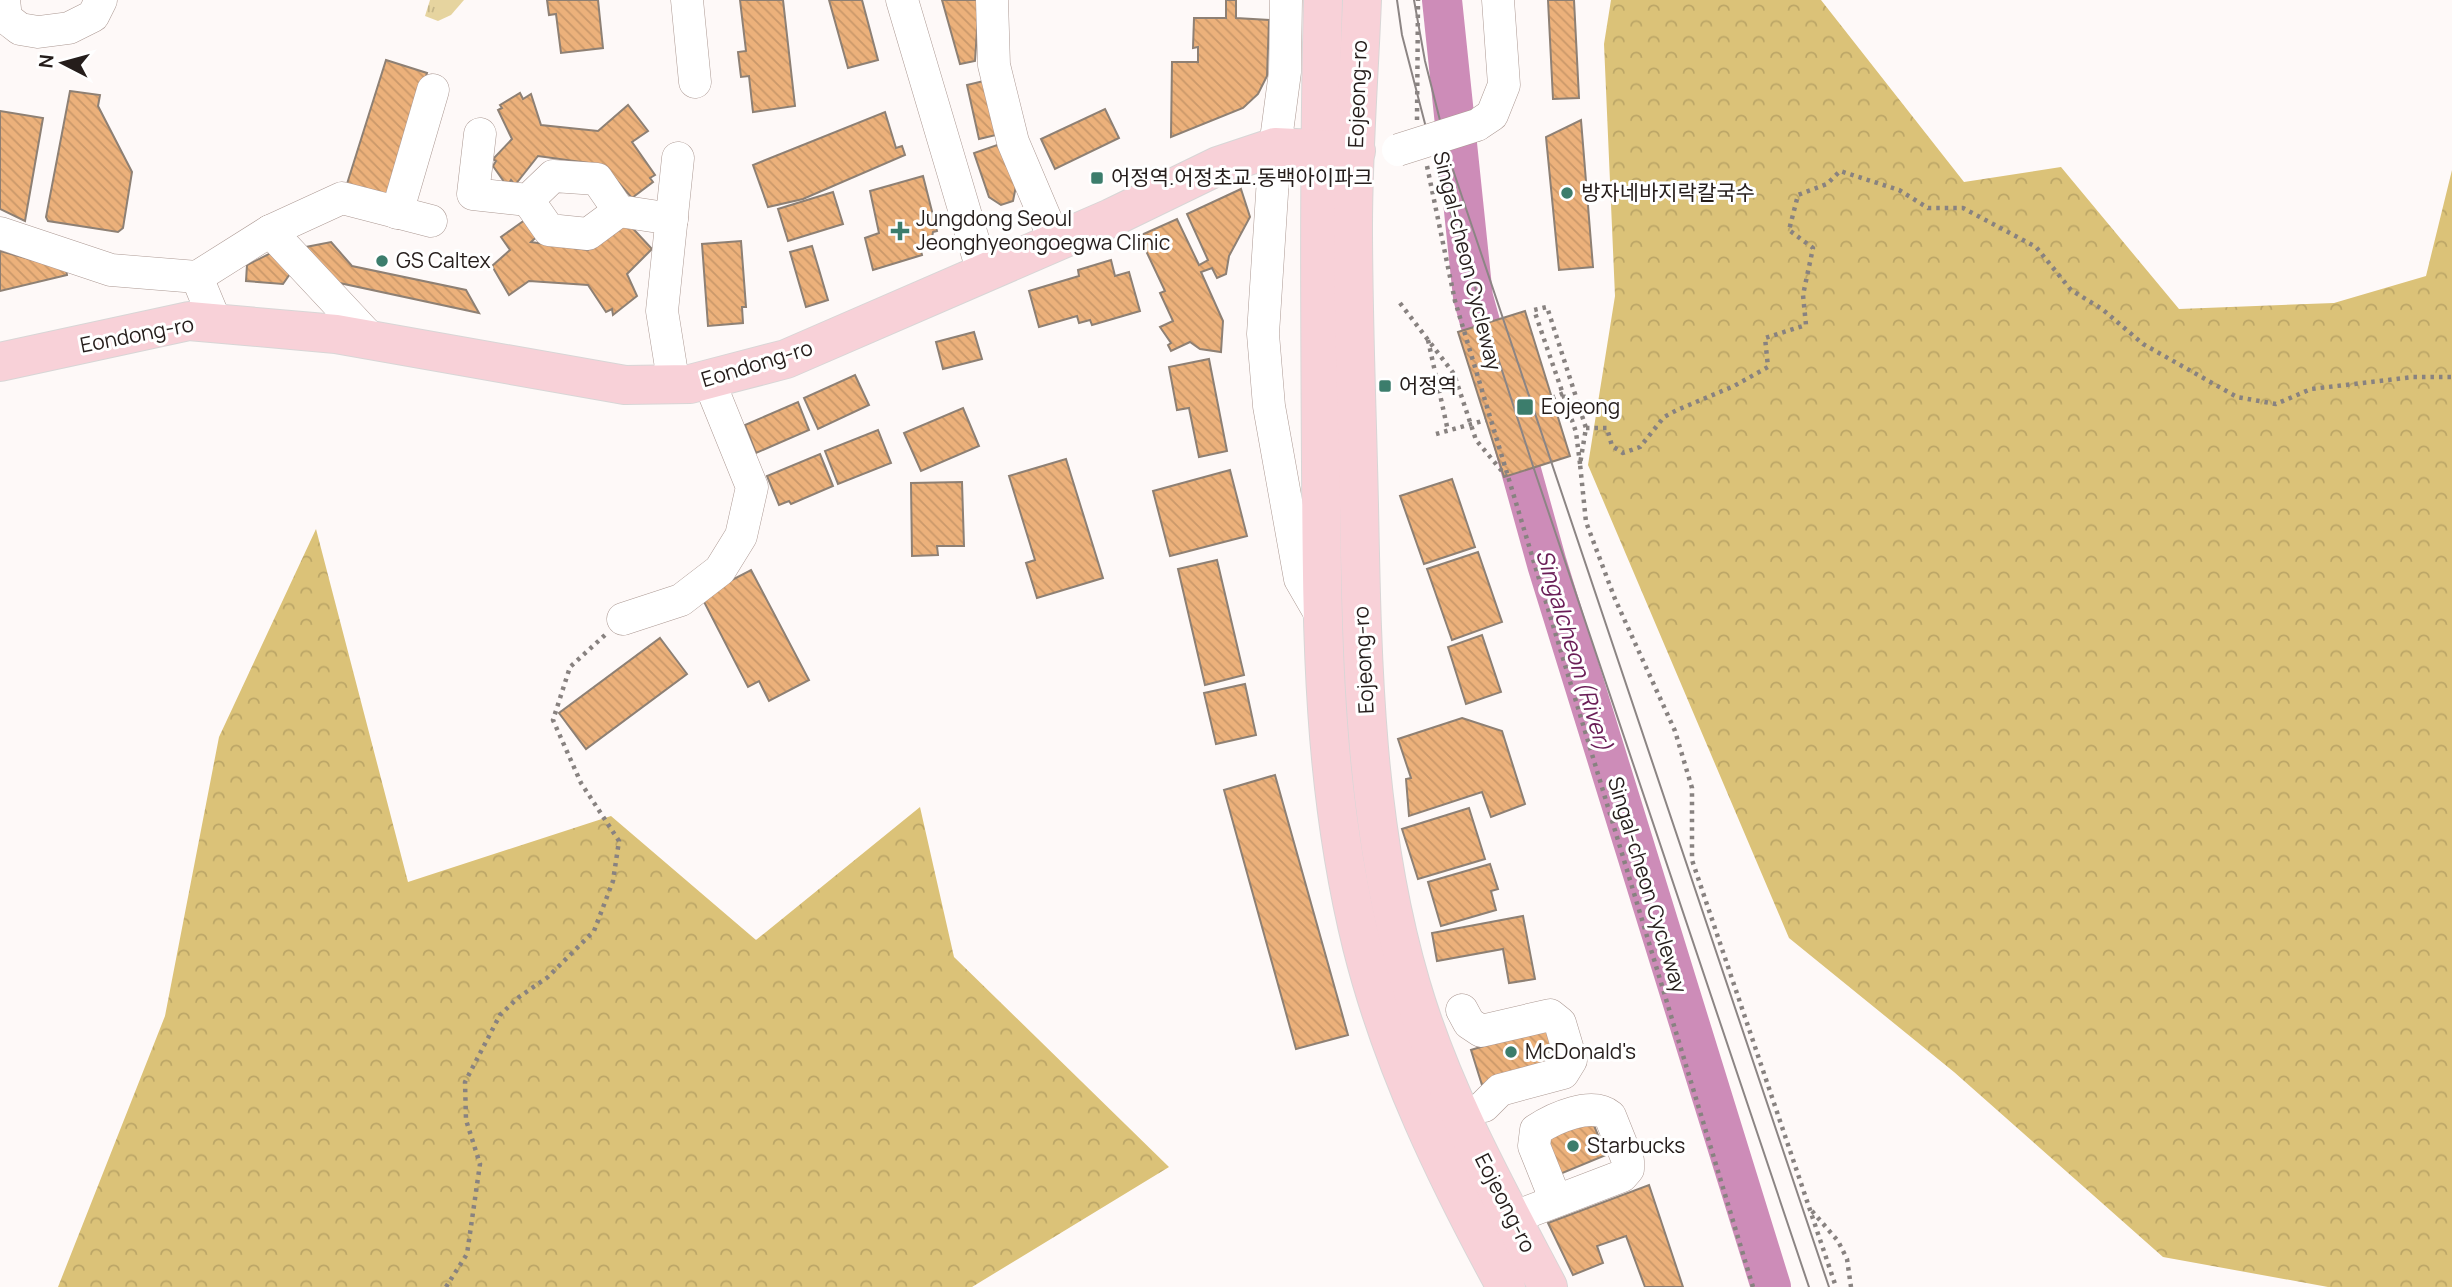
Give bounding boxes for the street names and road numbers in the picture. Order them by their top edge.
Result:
street label: Eojeong-ro [1341,40,1373,148]
street label: Singal-cheon Cycleway [1427,148,1509,373]
street label: Eondong-ro [78,309,196,359]
street label: Eondong-ro [698,333,816,393]
street label: Eojeong-ro [1346,605,1380,715]
street label: Singal-cheon Cycleway [1602,773,1694,996]
street label: Eojeong-ro [1469,1148,1543,1257]

